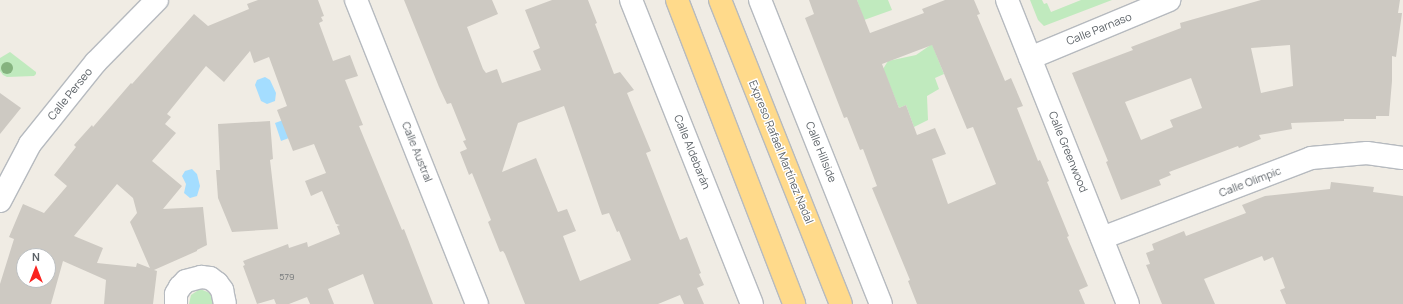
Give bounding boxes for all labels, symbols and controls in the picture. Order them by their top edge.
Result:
street label: Calle Parnaso [1064,10,1134,48]
street label: Calle Perseo [45,65,95,123]
street label: Expreso Rafael Martínez Nadal [746,78,816,226]
street label: Calle Greenwood [1046,110,1090,194]
street label: Calle Aldebarán [671,113,713,191]
street label: Calle Austral [399,120,435,184]
street label: Calle Hillside [803,120,839,184]
street label: Calle Olimpic [1217,164,1283,200]
north arrow [16,248,56,288]
text: N [32,249,40,264]
house number: 579 [279,272,295,282]

